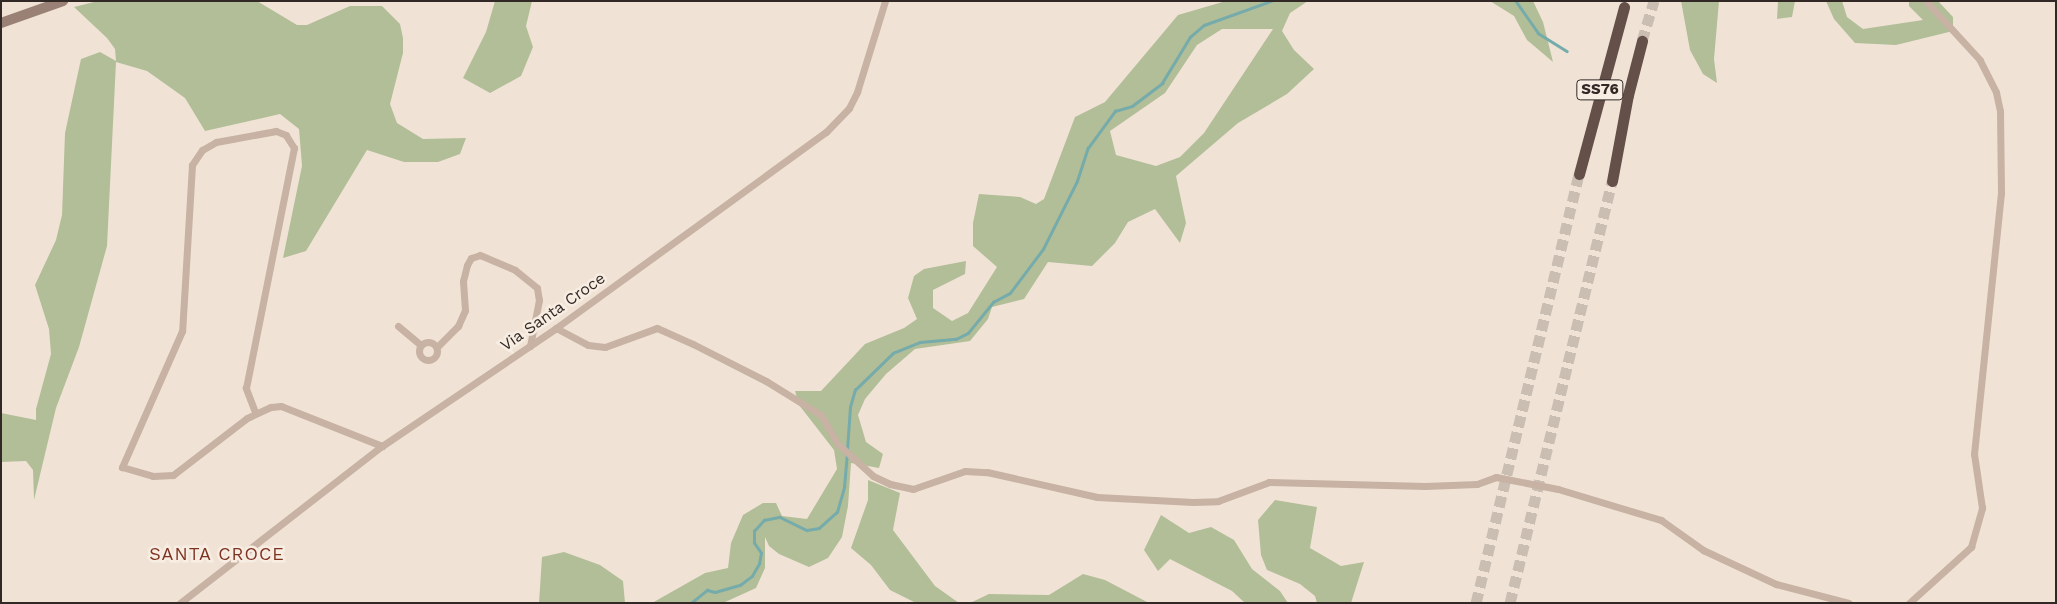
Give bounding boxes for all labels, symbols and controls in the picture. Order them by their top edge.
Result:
road number: SS76 [1576,78,1624,102]
street label: Via Santa Croce [497,268,609,356]
district label: SANTA CROCE [148,543,286,565]

